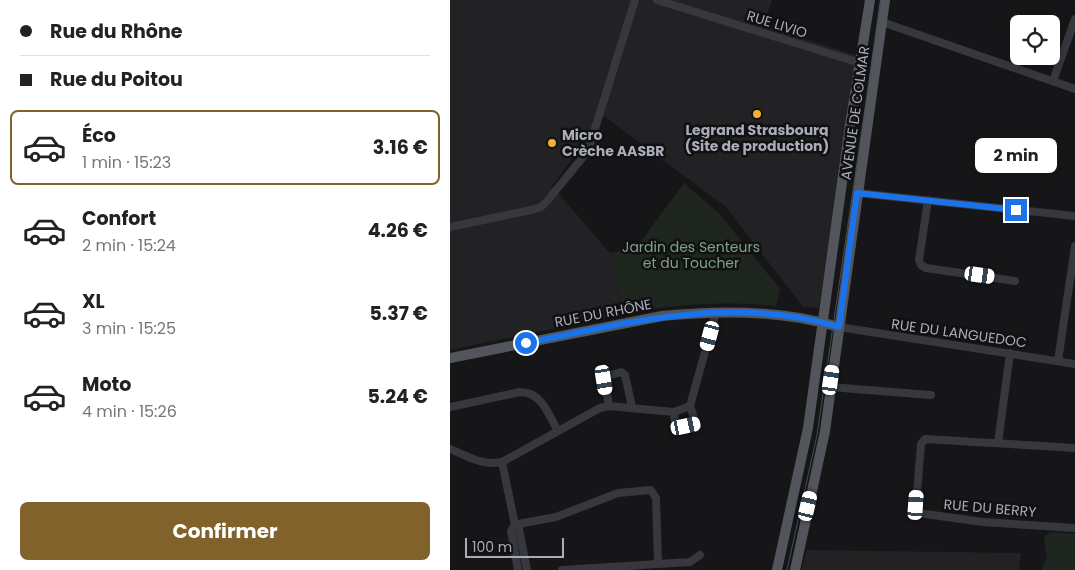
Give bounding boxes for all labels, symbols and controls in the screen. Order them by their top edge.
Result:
street label: RUE LIVIO [744,5,810,43]
map controls [1010,15,1060,65]
button: locate [1010,15,1060,65]
text: Rue du Rhône [50,18,182,45]
street label: AVENUE DE COLMAR [836,45,874,181]
text: Rue du Poitou [50,66,183,93]
marker: Legrand Strasbourg (Site de production) [751,108,763,120]
place label: Legrand Strasbourg (Site de production) [685,120,829,156]
text: Éco [82,122,116,149]
icon: car [22,125,67,170]
place label: Micro Crèche AASBR [562,125,664,161]
text: 3.16 € [373,134,428,161]
marker: Micro Crèche AASBR [546,137,558,149]
callout: 2 min [975,138,1057,172]
text: 2 min [994,144,1038,167]
text: 1 min · 15:23 [82,151,171,174]
route end [1005,199,1027,221]
text: Confort [82,205,156,232]
icon: car [22,208,67,253]
text: 4.26 € [368,217,428,244]
text: 2 min · 15:24 [82,234,176,257]
park label: Jardin des Senteurs et du Toucher [622,237,760,273]
car [964,265,995,285]
text: XL [82,288,105,315]
icon: car [22,291,67,336]
street label: RUE DU RHÔNE [553,294,653,332]
text: 5.37 € [369,300,428,327]
street label: RUE DU LANGUEDOC [890,314,1028,352]
text: 3 min · 15:25 [82,317,176,340]
car [698,320,721,352]
route start [515,332,537,354]
car [594,364,613,396]
car [821,364,840,396]
text: Moto [82,371,131,398]
icon: car [22,374,67,419]
text: 5.24 € [367,383,428,410]
text: 4 min · 15:26 [82,400,177,423]
car [669,416,702,436]
car [797,490,818,522]
car [907,490,924,520]
street label: RUE DU BERRY [943,494,1037,522]
button: Confirmer [20,502,430,560]
scale bar [465,535,564,558]
text: 100 m [472,537,512,557]

